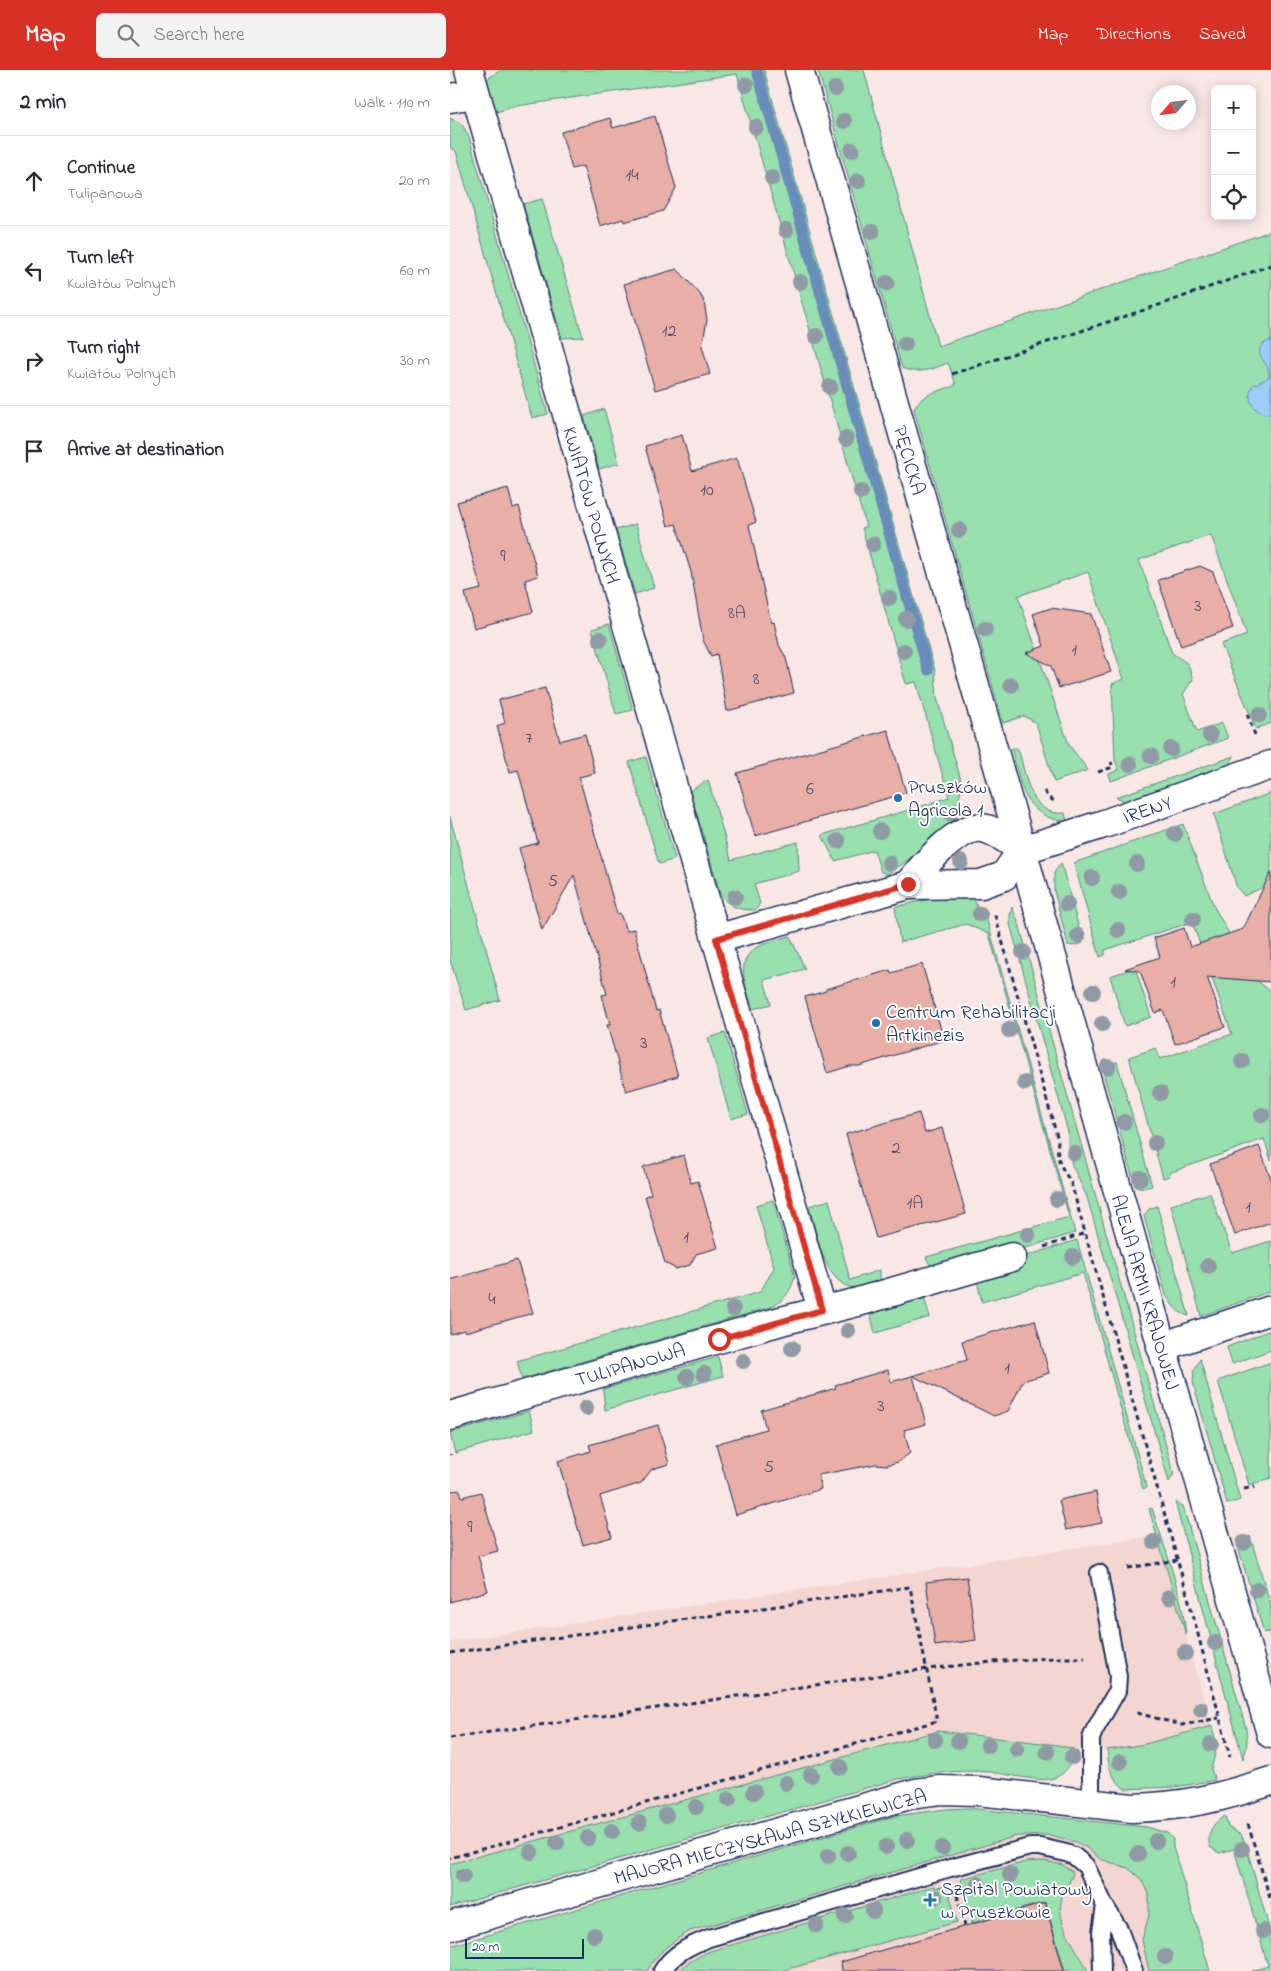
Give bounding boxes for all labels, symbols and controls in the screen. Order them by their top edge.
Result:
search box [96,13,446,58]
text: Map [25,18,66,53]
icon: search [114,21,142,49]
text: Search here [154,22,245,49]
text: Map [1038,22,1068,48]
text: Directions [1096,22,1171,48]
text: Saved [1199,22,1246,48]
north arrow [1151,85,1196,130]
map controls [1211,85,1256,220]
button: + [1211,85,1256,130]
text: 2 min [20,88,66,118]
text: Walk · 110 m [354,91,430,115]
button: − [1211,130,1256,175]
text: Continue [67,155,135,182]
house number: 14 [625,163,639,189]
icon: ahead [20,167,48,195]
text: 20 m [399,169,430,193]
button: locate [1211,175,1256,220]
text: Tulipanowa [67,182,143,206]
text: Turn left [67,245,134,272]
icon: left [20,257,48,285]
text: 60 m [400,259,430,283]
text: Kwiatów Polnych [67,272,176,296]
house number: 12 [662,319,676,345]
text: Turn right [67,335,140,362]
icon: right [20,347,48,375]
text: 30 m [400,349,430,373]
text: Kwiatów Polnych [67,362,176,386]
street label: PĘCICKA [884,422,931,499]
street label: KWIATÓW POLNYCH [553,424,626,588]
icon: arrive [20,437,48,465]
text: Arrive at destination [67,437,224,464]
house number: 10 [700,478,714,504]
house number: 9 [500,544,506,570]
house number: 3 [1194,594,1202,620]
house number: 8A [728,601,746,627]
house number: 1 [1071,638,1077,664]
house number: 8 [753,667,760,693]
house number: 7 [525,726,533,752]
place label: Pruszków Agricola 1 [908,774,987,827]
house number: 6 [806,777,814,803]
street label: IRENY [1119,789,1176,833]
marker: Pruszków Agricola 1 [892,792,904,804]
house number: 5 [548,869,558,895]
route end [897,873,920,896]
house number: 1 [1170,970,1176,996]
place label: Centrum Rehabilitacji Artkinezis [886,999,1056,1051]
marker: Centrum Rehabilitacji Artkinezis [870,1017,882,1029]
house number: 3 [640,1031,648,1057]
house number: 2 [892,1136,901,1162]
house number: 1A [907,1191,923,1217]
street label: ALEJA ARMII KRAJOWEJ [1102,1192,1185,1394]
house number: 1 [1245,1195,1251,1221]
house number: 1 [683,1225,689,1251]
house number: 4 [488,1287,496,1313]
route start [708,1328,731,1351]
street label: TULIPANOWA [572,1337,689,1396]
house number: 1 [1004,1356,1010,1382]
house number: 3 [877,1394,885,1420]
house number: 5 [764,1455,774,1481]
house number: 9 [467,1515,473,1541]
street label: MAJORA MIECZYSŁAWA SZYŁKIEWICZA [611,1783,930,1894]
place label: Szpital Powiatowy w Pruszkowie [941,1876,1092,1928]
marker: Szpital Powiatowy w Pruszkowie [923,1893,937,1907]
scale bar [465,1936,584,1959]
text: 20 m [472,1937,499,1958]

